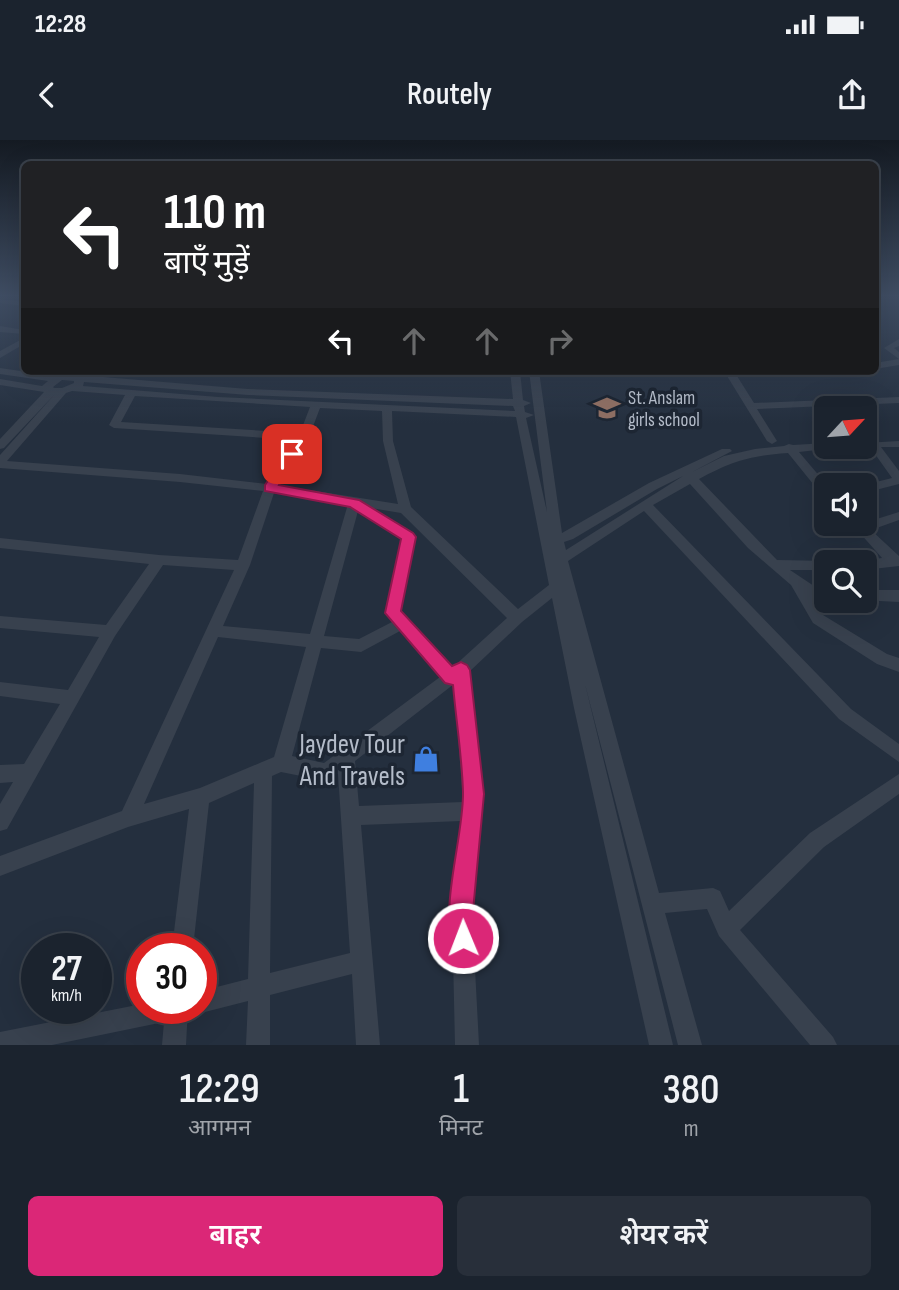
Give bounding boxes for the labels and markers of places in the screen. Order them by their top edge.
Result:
place label: St. Anslam girls school [628,387,700,432]
school or university icon: St. Anslam girls school [592,393,622,423]
pin [262,424,322,484]
place label: Jaydev Tour And Travels [298,728,405,793]
shop icon: Jaydev Tour And Travels [411,744,441,774]

